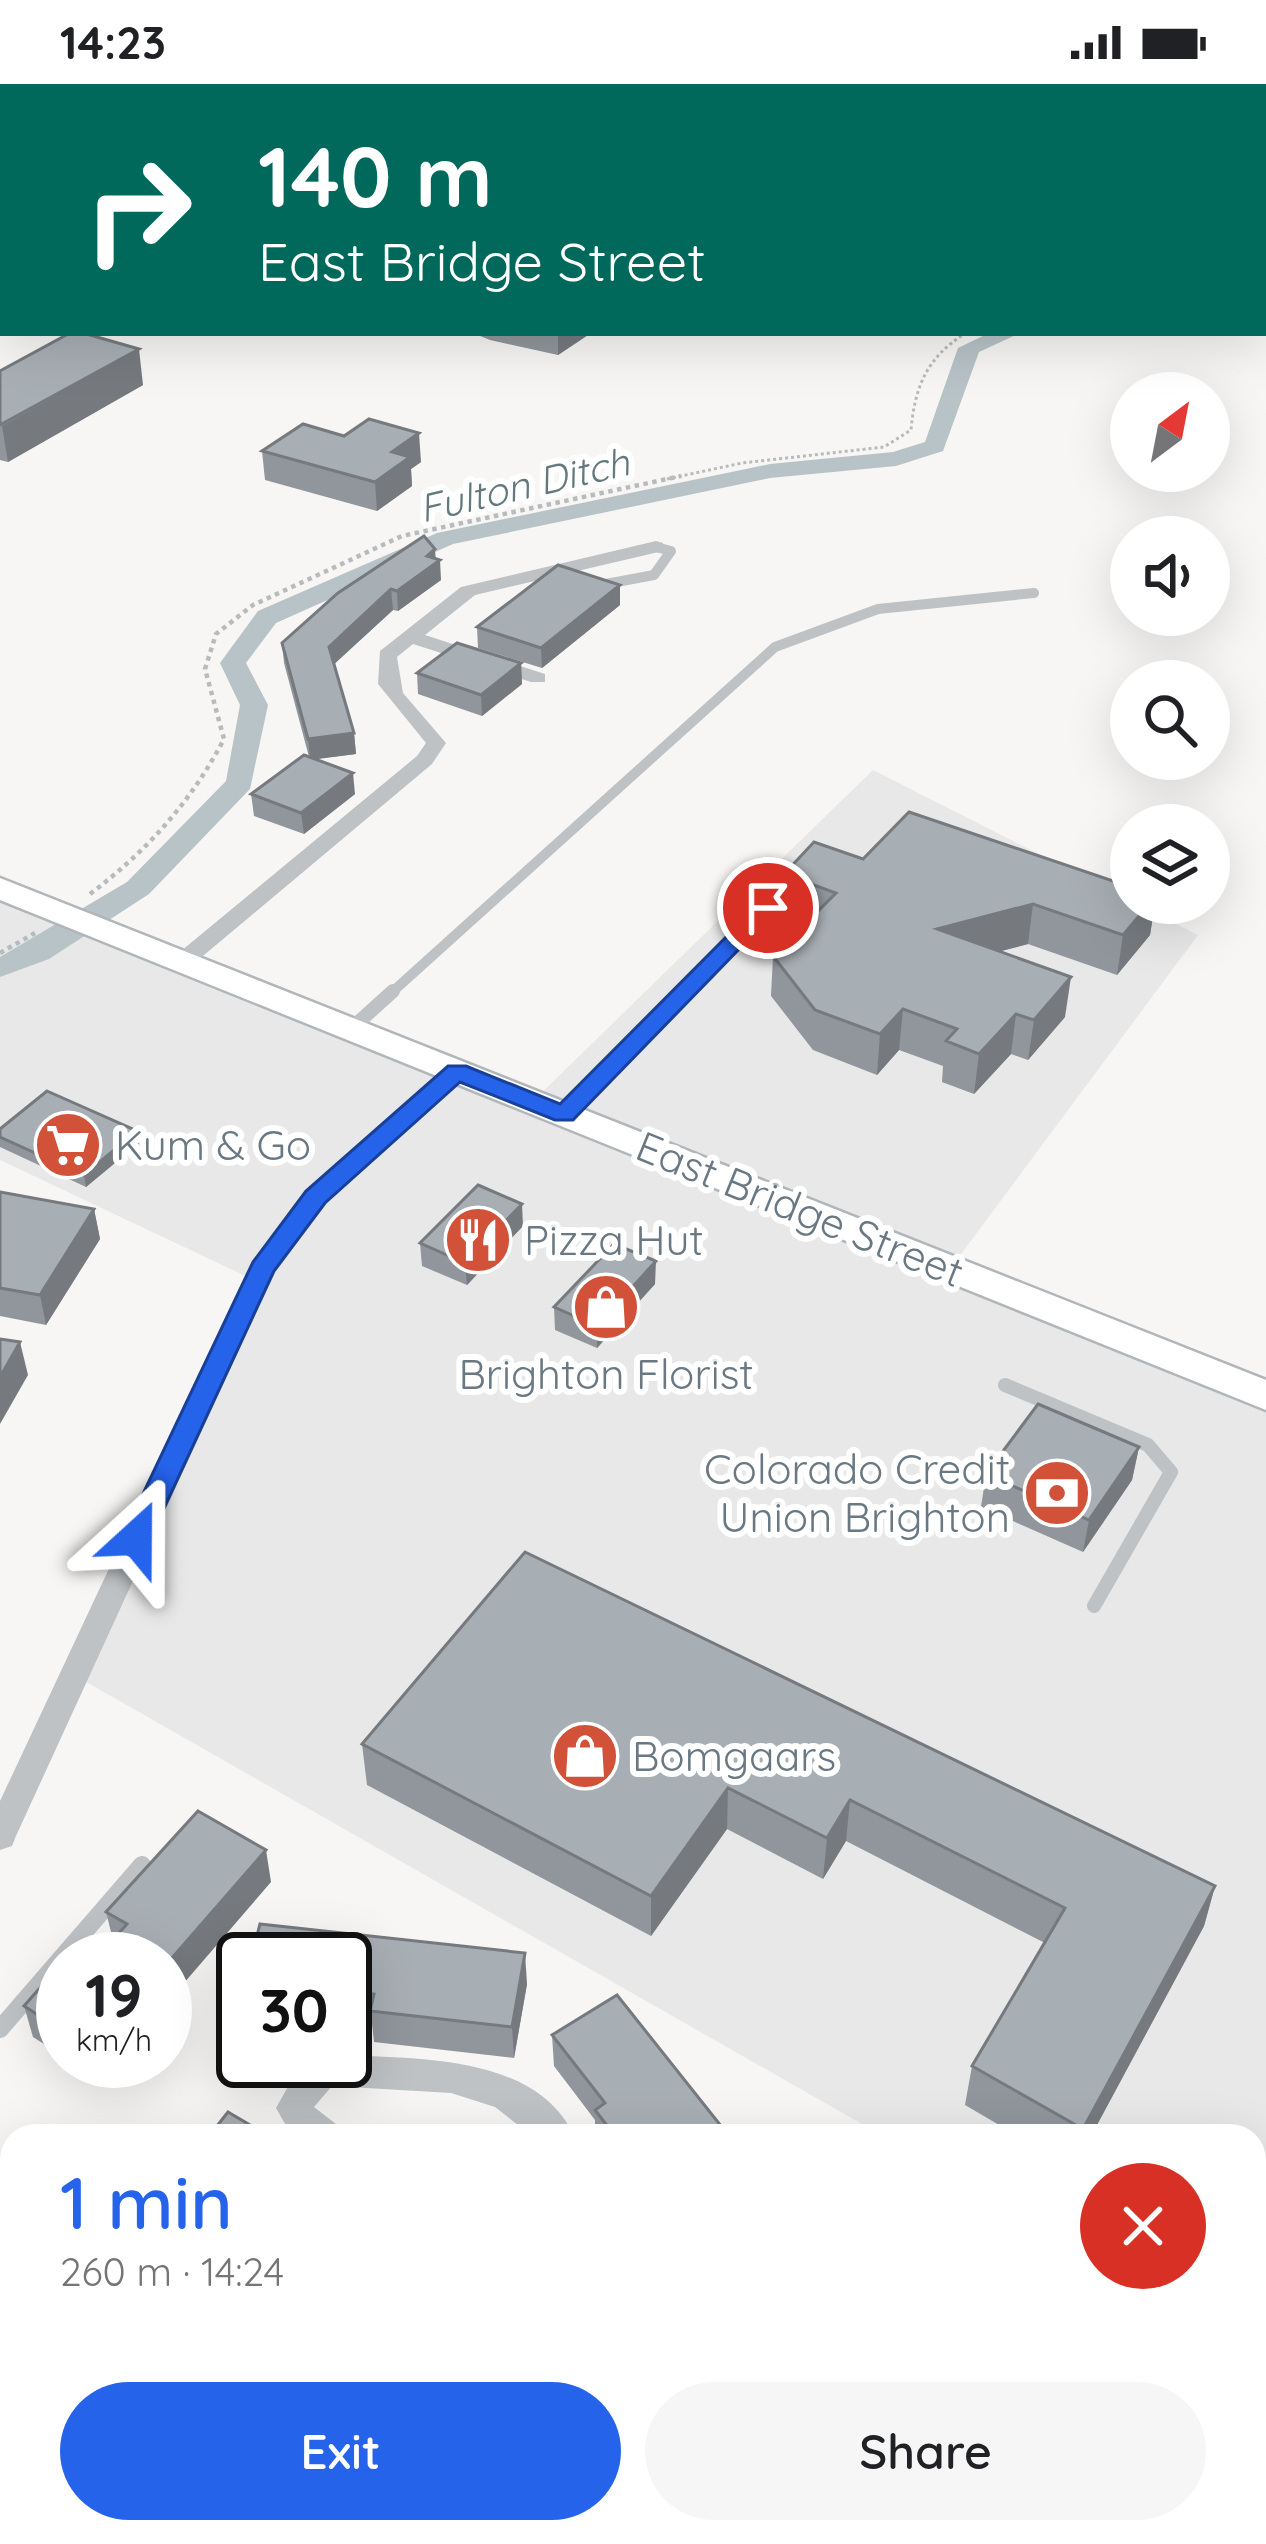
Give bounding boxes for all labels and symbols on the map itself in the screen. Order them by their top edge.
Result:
north arrow [1110,372,1230,492]
water label: Fulton Ditch [414,436,635,532]
pin [717,857,819,959]
supermarket icon: Kum & Go [33,1110,103,1180]
place label: Kum & Go [115,1118,311,1171]
street label: East Bridge Street [629,1119,971,1298]
restaurant icon: Pizza Hut [443,1205,513,1275]
place label: Pizza Hut [524,1213,704,1266]
shop icon: Brighton Florist [571,1272,641,1342]
place label: Brighton Florist [458,1347,754,1400]
place label: Colorado Credit Union Brighton [704,1442,1010,1543]
bank icon: Colorado Credit Union Brighton [1022,1458,1092,1528]
position arrow [73,1475,199,1601]
shop icon: Bomgaars [550,1721,620,1791]
place label: Bomgaars [632,1729,836,1782]
speed limit sign: 30 [216,1932,372,2088]

